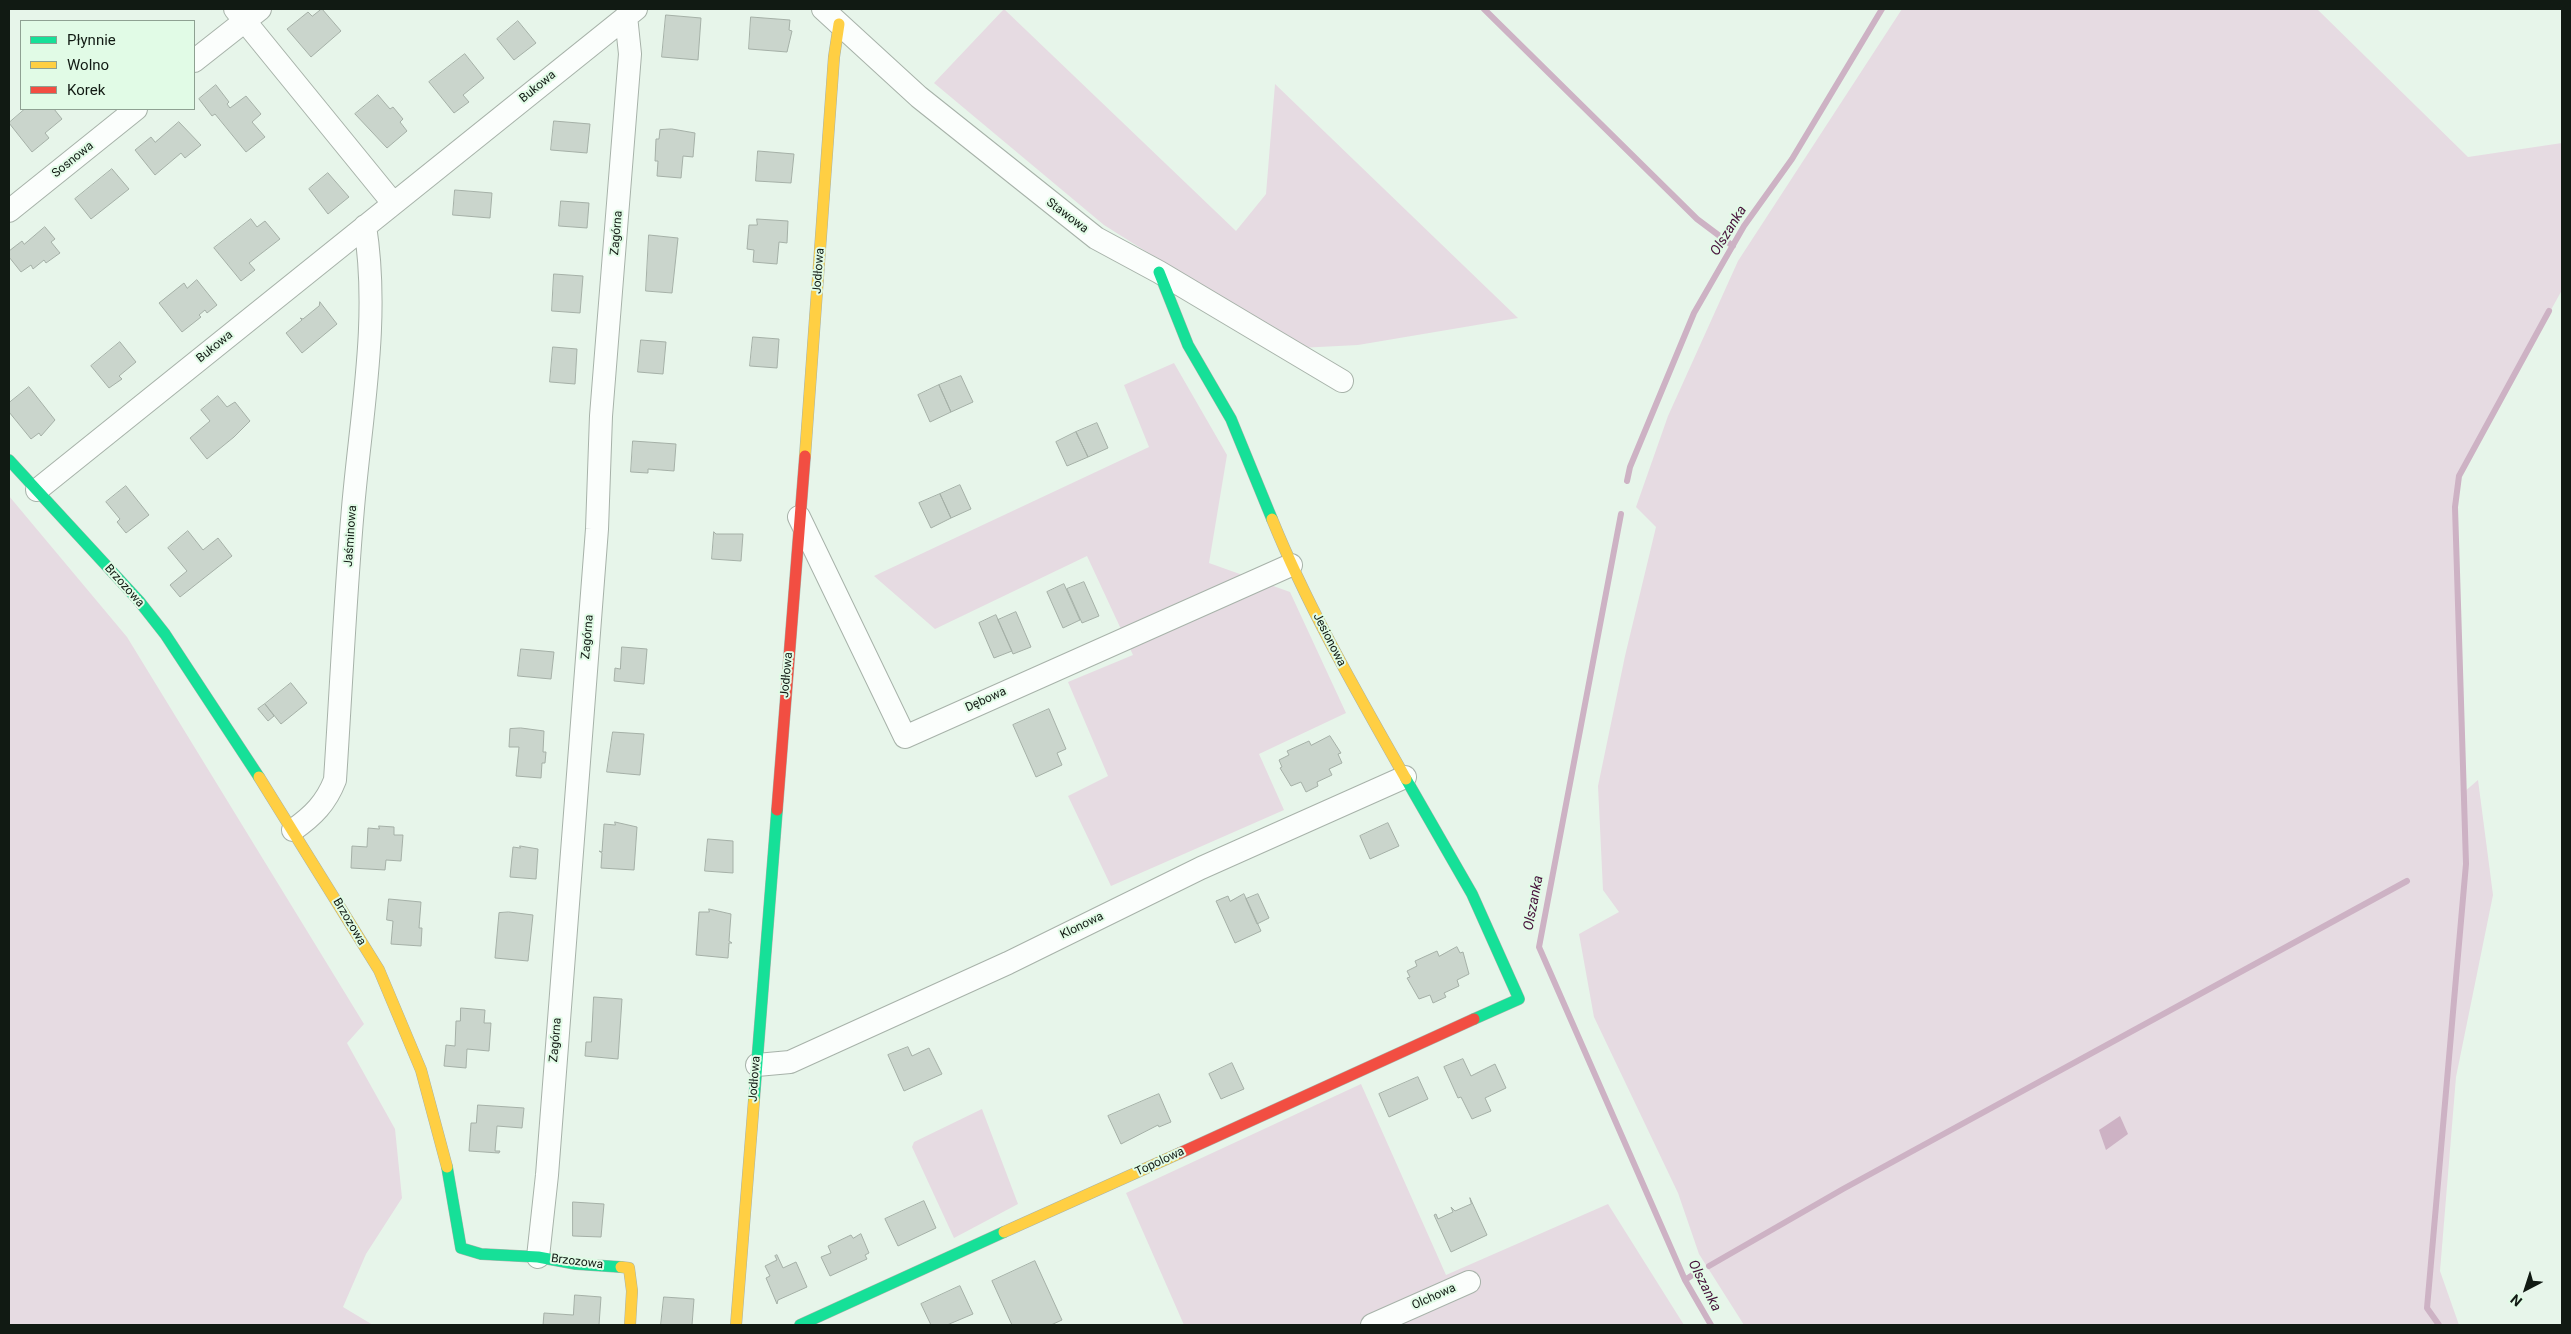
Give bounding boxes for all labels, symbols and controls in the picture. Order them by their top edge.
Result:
legend [20,20,195,110]
text: Płynnie [67,31,116,49]
text: Wolno [67,56,109,74]
street label: Bukowa [517,68,559,106]
text: Korek [67,81,105,99]
street label: Sosnowa [49,139,97,181]
street label: Stawowa [1043,196,1091,236]
water label: Olszanka [1707,203,1751,259]
street label: Zagórna [608,210,626,256]
street label: Jodłowa [810,248,828,294]
street label: Bukowa [194,328,236,366]
street label: Jaśminowa [342,505,360,567]
street label: Brzozowa [101,562,147,610]
street label: Jesionowa [1309,611,1349,669]
street label: Zagórna [579,614,597,660]
street label: Jodłowa [778,652,796,698]
street label: Dębowa [963,685,1009,715]
water label: Olszanka [1520,874,1548,932]
street label: Brzozowa [329,896,369,948]
street label: Klonowa [1058,909,1106,943]
street label: Zagórna [547,1017,565,1063]
street label: Jodłowa [746,1056,764,1102]
street label: Topolowa [1133,1144,1187,1180]
street label: Brzozowa [550,1252,604,1272]
water label: Olszanka [1684,1257,1724,1315]
north arrow [2501,1264,2551,1314]
street label: Olchowa [1410,1281,1458,1313]
text: N [2507,1291,2525,1310]

